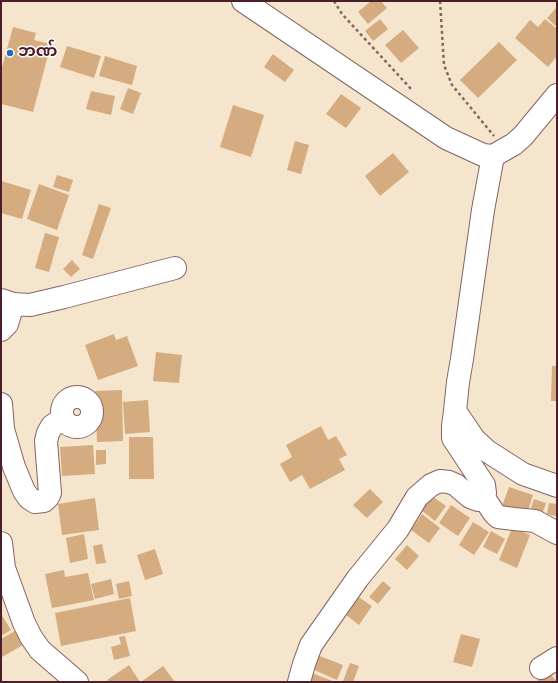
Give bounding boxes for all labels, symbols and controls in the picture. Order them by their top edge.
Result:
place label: ဘဏ် [18,43,57,63]
marker: ဘဏ် [5,48,15,58]

